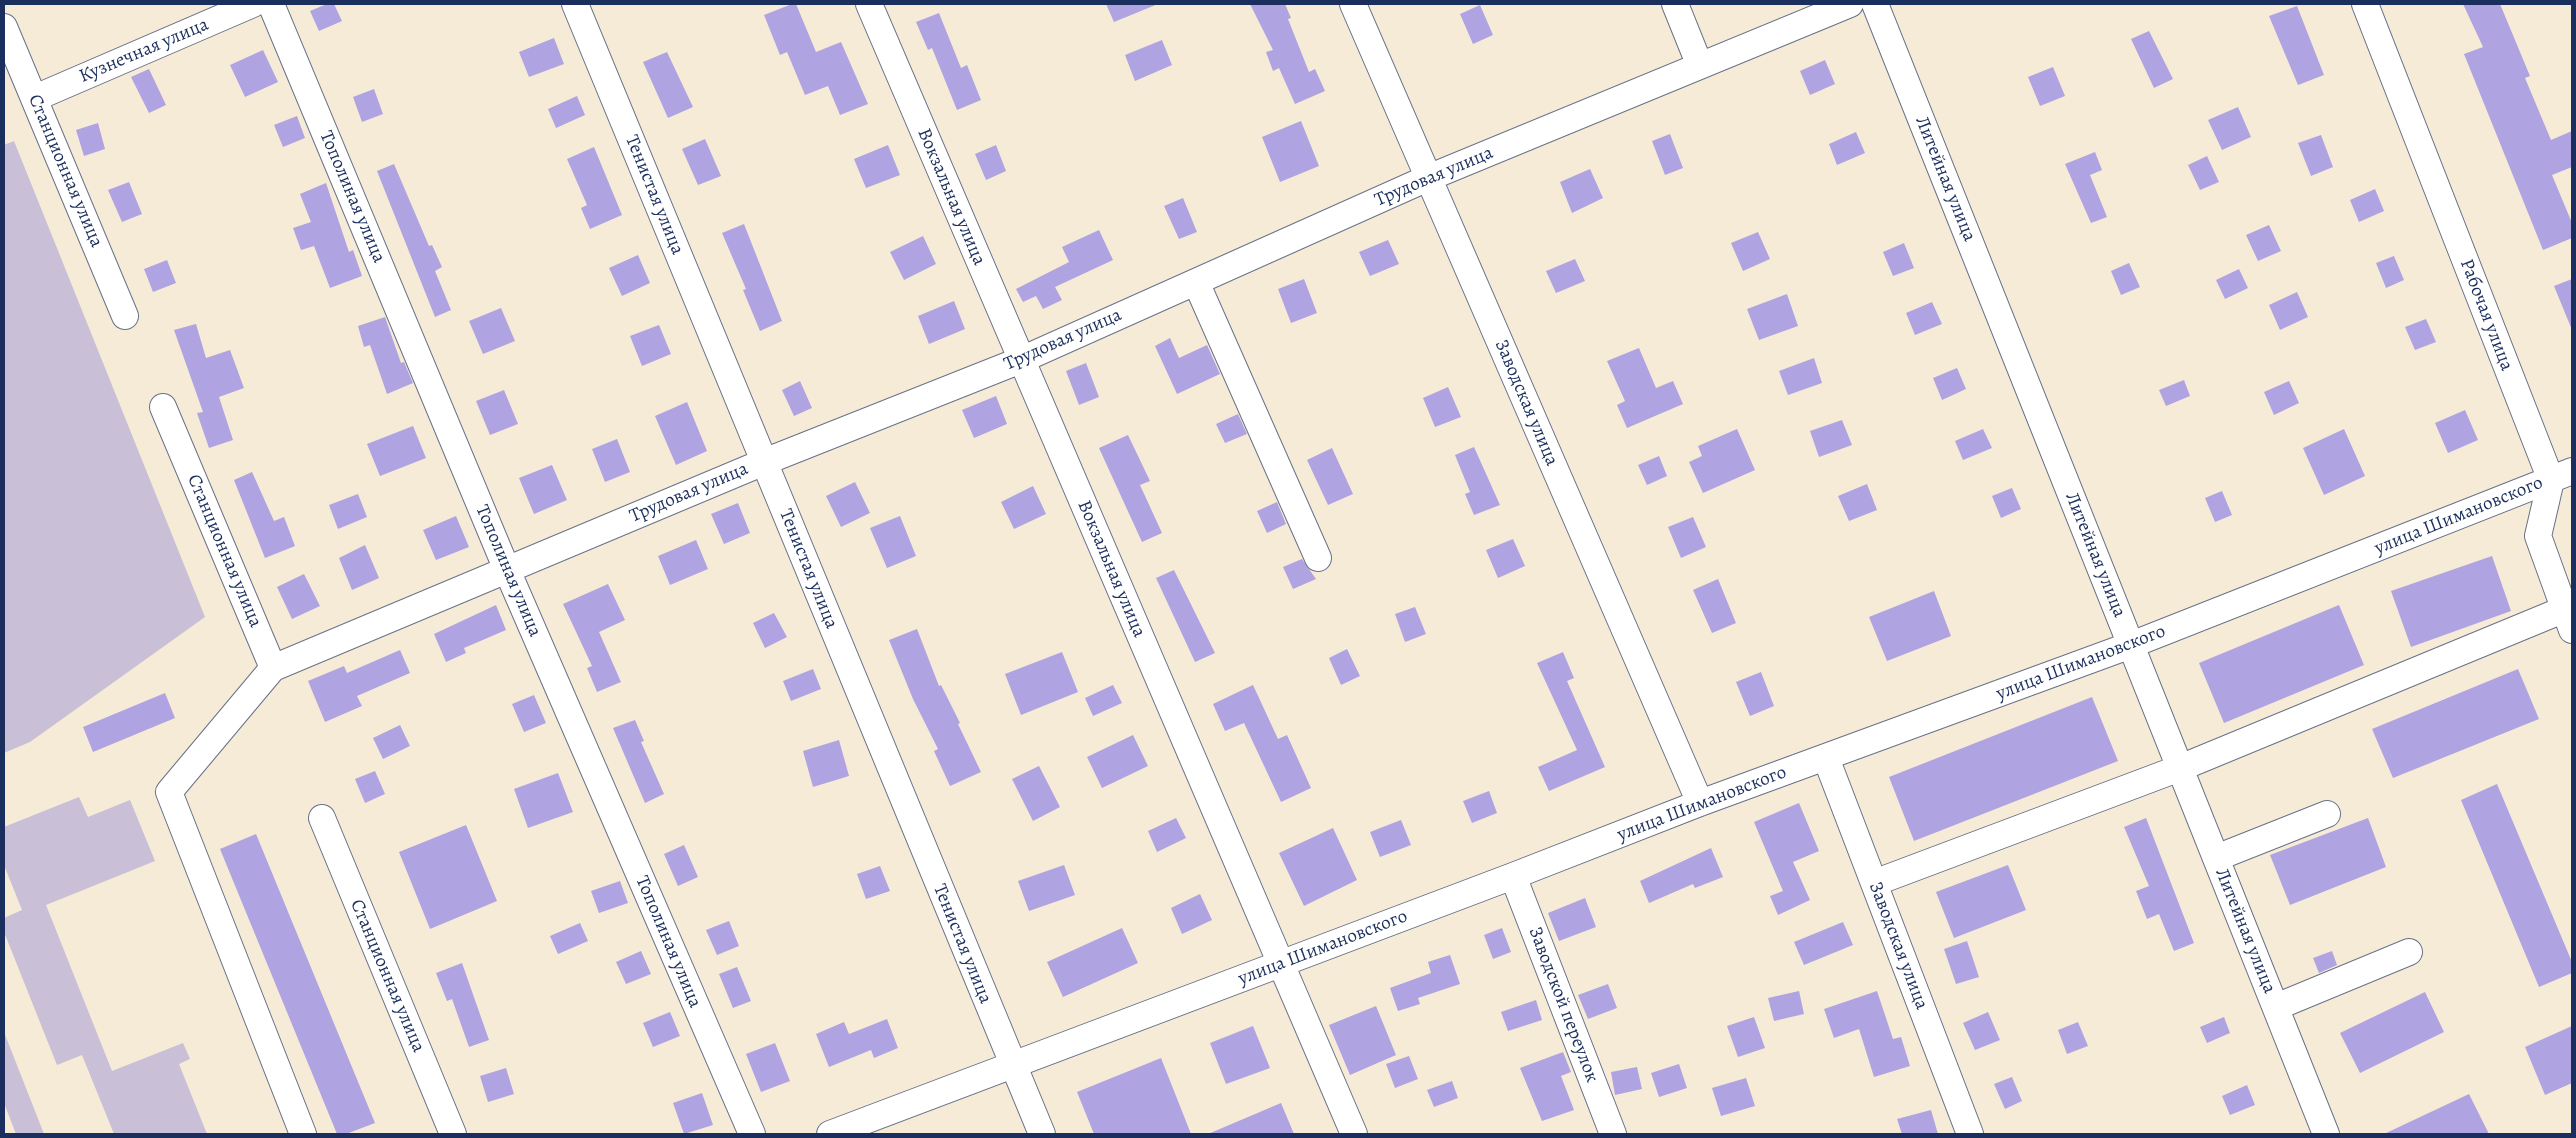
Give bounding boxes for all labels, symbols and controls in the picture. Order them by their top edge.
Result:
street label: Кузнечная улица [76,13,212,89]
street label: Станционная улица [23,91,107,251]
street label: Литейная улица [1910,113,1980,245]
street label: Вокзальная улица [912,125,990,269]
street label: Тополиная улица [314,128,390,266]
street label: Тенистая улица [620,132,688,258]
street label: Трудовая улица [1371,142,1497,212]
street label: Рабочая улица [2454,256,2518,374]
street label: Трудовая улица [1001,304,1125,376]
street label: Заводская улица [1489,337,1563,469]
street label: Трудовая улица [626,458,752,528]
street label: Станционная улица [182,471,266,631]
street label: улица Шимановского [2372,472,2546,560]
street label: Литейная улица [2060,489,2130,621]
street label: Вокзальная улица [1072,497,1150,641]
street label: Тополиная улица [470,502,546,640]
street label: Тенистая улица [774,506,842,632]
street label: улица Шимановского [1993,620,2169,706]
street label: улица Шимановского [1614,761,1790,847]
street label: Литейная улица [2210,865,2280,997]
street label: Тополиная улица [630,873,706,1011]
street label: Заводская улица [1863,879,1933,1013]
street label: Тенистая улица [928,881,996,1007]
street label: Станционная улица [345,896,429,1056]
street label: улица Шимановского [1235,905,1411,991]
street label: Заводской переулок [1523,924,1603,1086]

